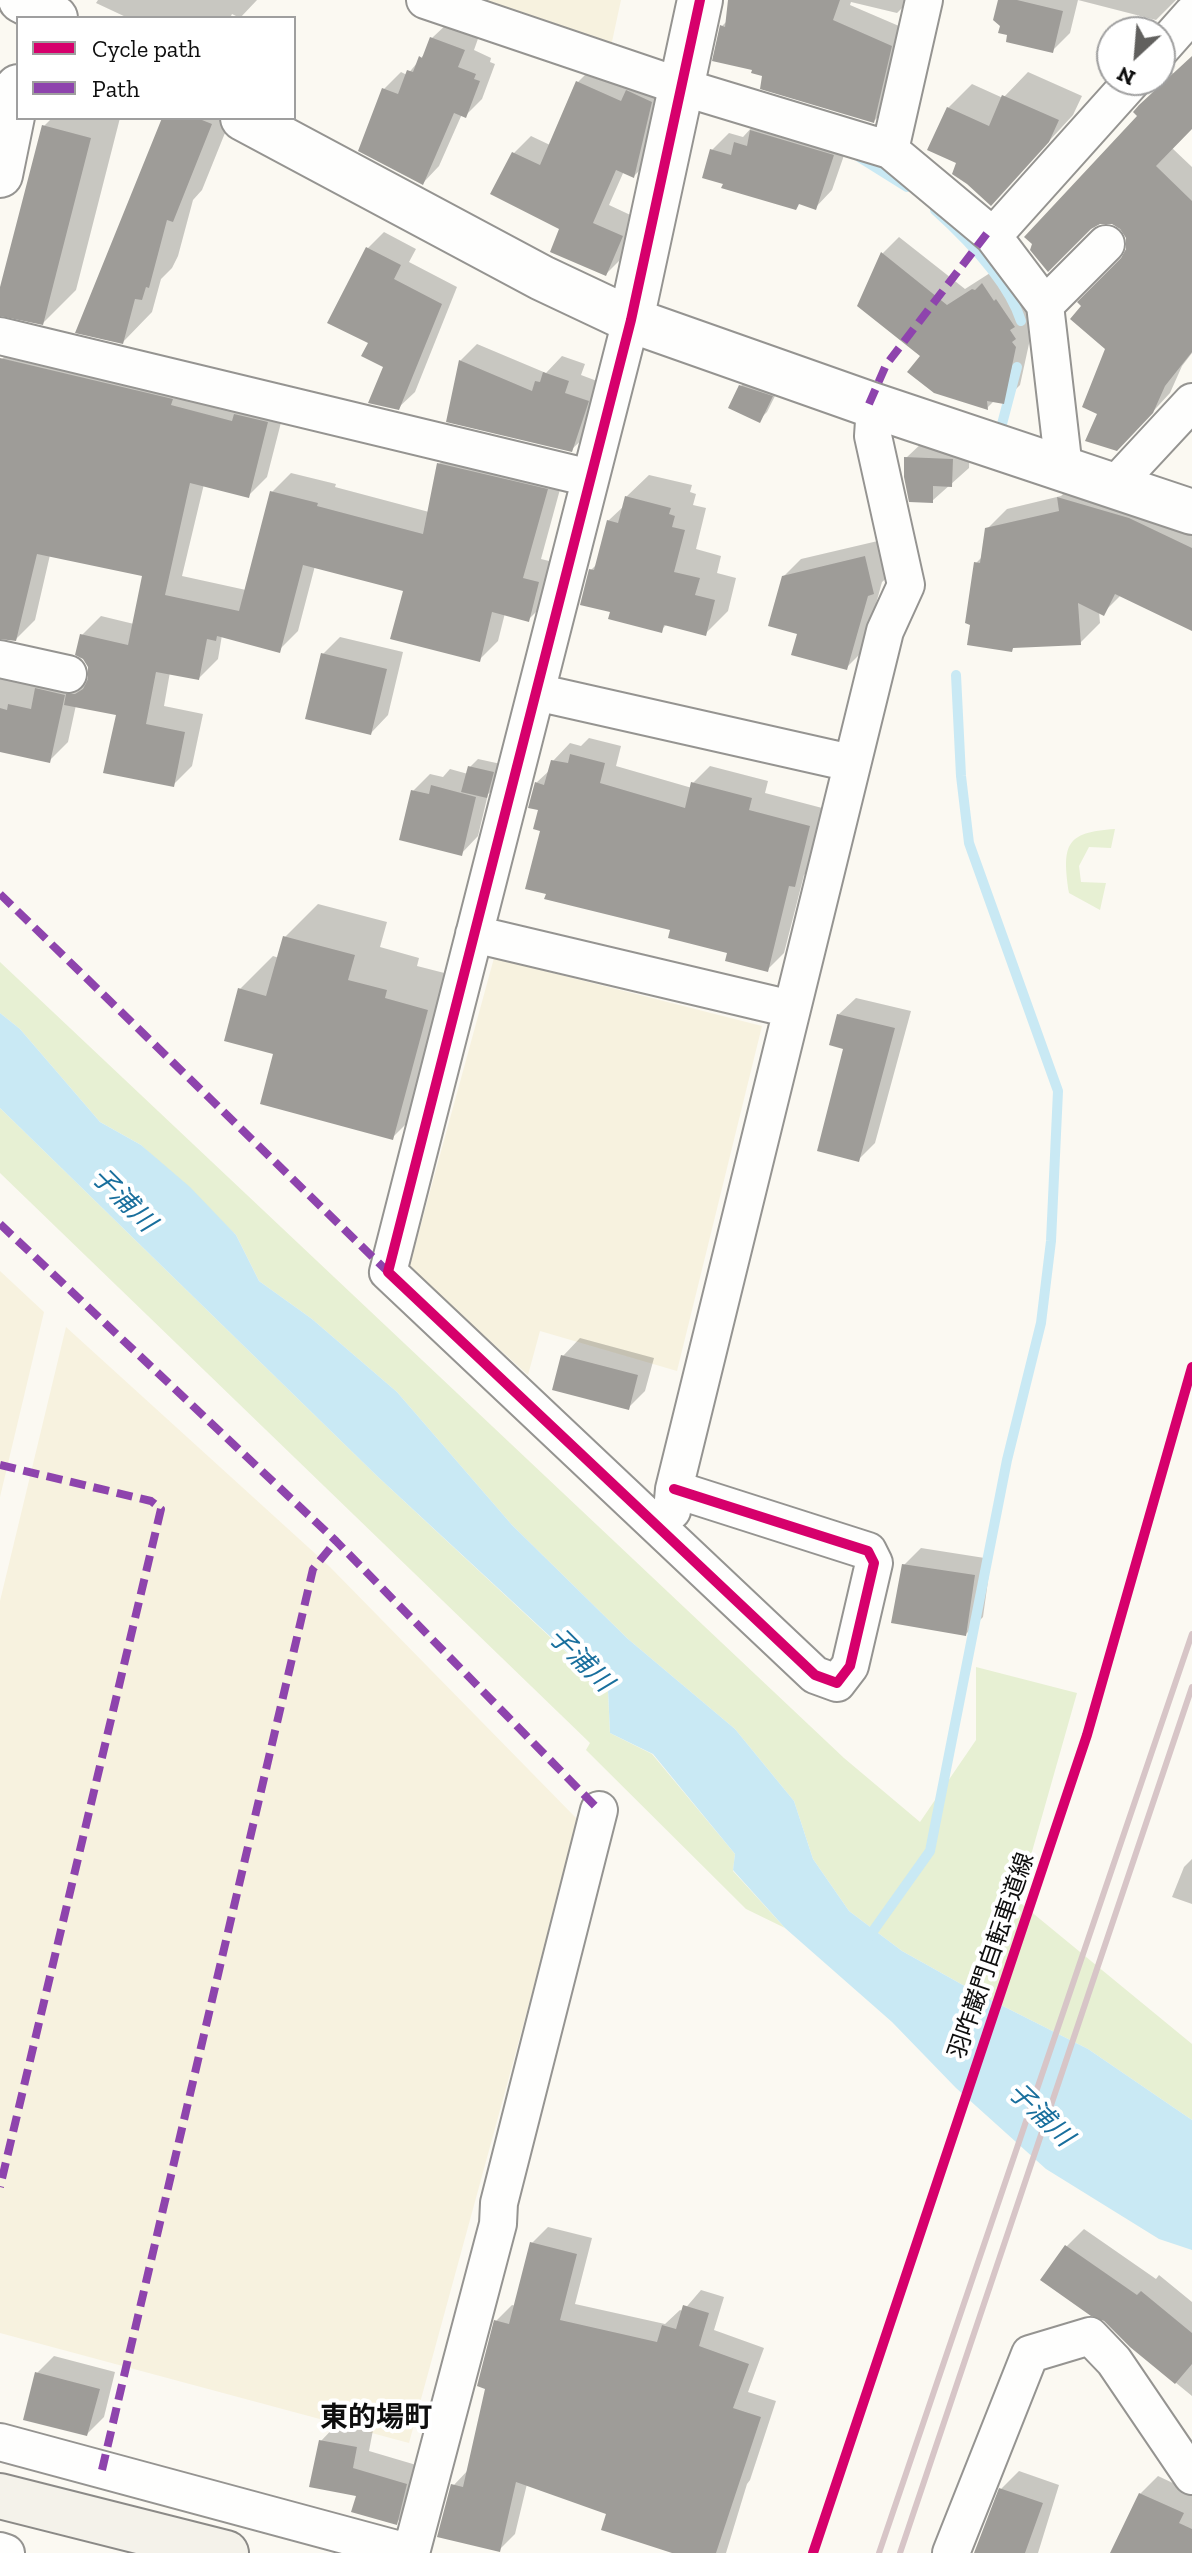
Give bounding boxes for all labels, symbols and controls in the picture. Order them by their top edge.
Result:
legend [16,16,296,120]
north arrow [1096,16,1176,96]
text: Cycle path [92,34,201,63]
text: N [1113,60,1140,92]
text: Path [92,74,140,103]
water label: 子浦川 [84,1161,162,1239]
water label: 子浦川 [541,1621,619,1699]
street label: 羽咋巌門自転車道線 [943,1849,1041,2063]
water label: 子浦川 [1001,2077,1079,2153]
district label: 東的場町 [320,2401,432,2435]

